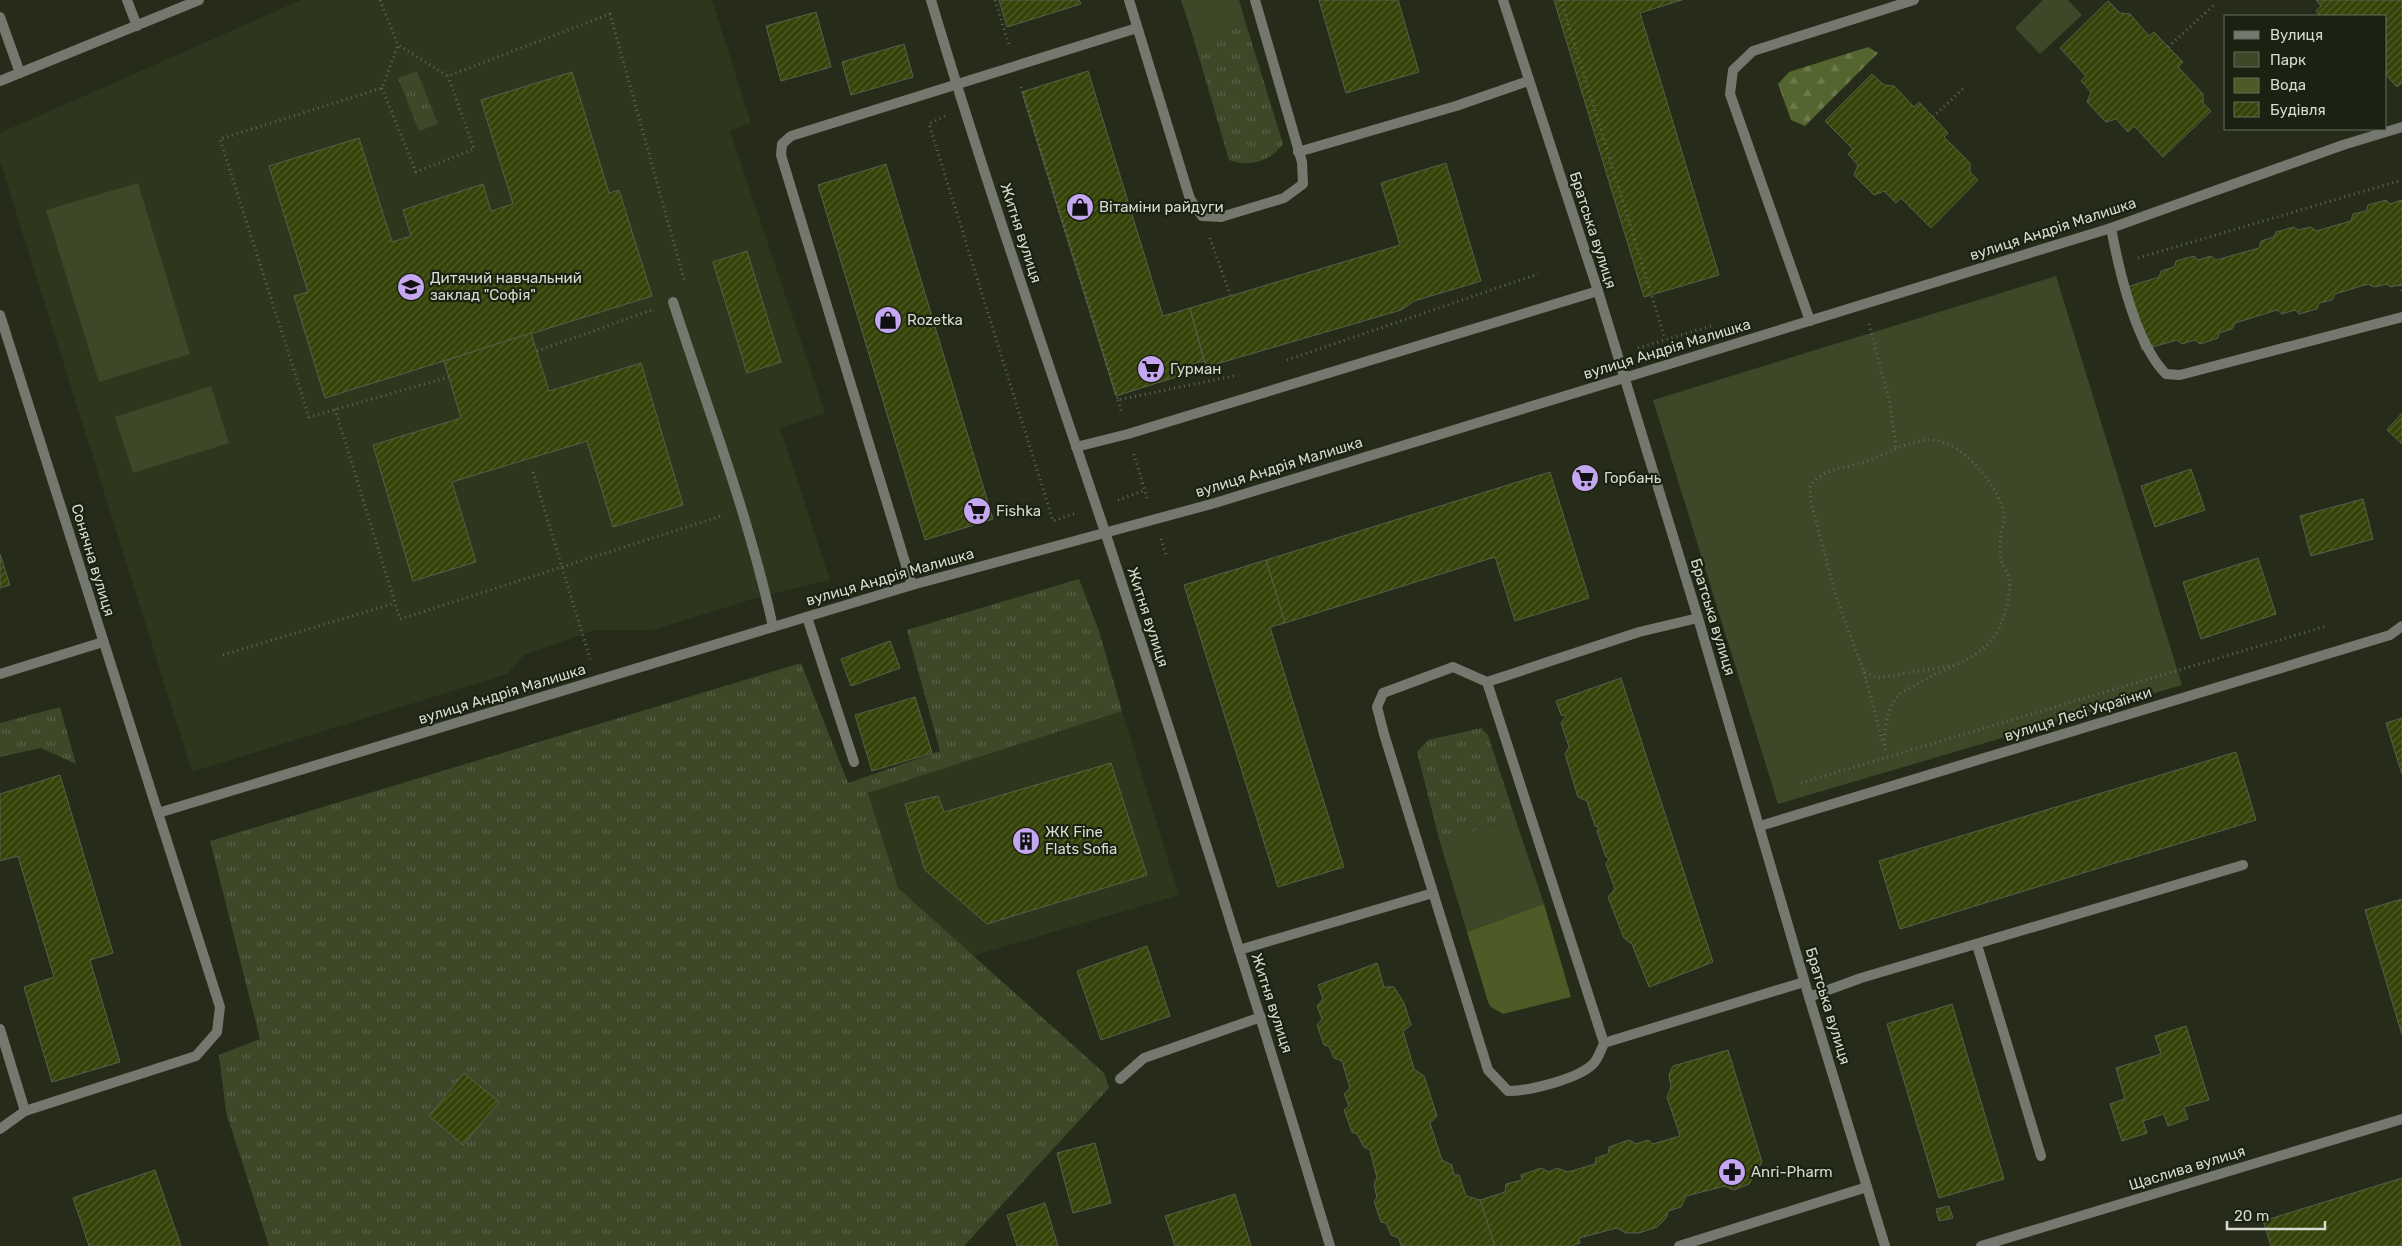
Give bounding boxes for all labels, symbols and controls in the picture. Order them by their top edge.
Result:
legend [2224,15,2387,130]
text: Вулиця [2270,26,2323,44]
text: Парк [2270,51,2306,69]
text: Вода [2270,76,2306,94]
text: Будівля [2270,101,2326,119]
street label: Братська вулиця [1566,169,1620,291]
street label: Житня вулиця [996,181,1046,285]
shop icon: Вітаміни райдуги [1065,192,1095,222]
street label: вулиця Андрія Малишка [1968,194,2138,264]
place label: Вітаміни райдуги [1099,198,1224,216]
place label: Дитячий навчальний заклад "Софія" [430,269,582,304]
school or university icon: Дитячий навчальний заклад "Софія" [396,272,426,302]
shop icon: Rozetka [873,305,903,335]
place label: Rozetka [907,311,963,329]
street label: вулиця Андрія Малишка [1581,315,1753,383]
supermarket icon: Гурман [1136,354,1166,384]
place label: Гурман [1170,360,1221,378]
street label: вулиця Андрія Малишка [1193,433,1365,501]
supermarket icon: Горбань [1570,463,1600,493]
place label: Горбань [1604,469,1662,487]
supermarket icon: Fishka [962,496,992,526]
street label: Сонячна вулиця [67,502,119,618]
place label: Fishka [996,502,1041,520]
street label: вулиця Андрія Малишка [804,544,976,610]
street label: Братська вулиця [1687,556,1739,678]
street label: Житня вулиця [1123,565,1173,669]
street label: вулиця Андрія Малишка [416,660,588,728]
street label: вулиця Лесі Українки [2002,683,2154,745]
place label: ЖК Fine Flats Sofia [1045,823,1117,858]
building icon: ЖК Fine Flats Sofia [1011,826,1041,856]
street label: Братська вулиця [1802,945,1854,1067]
street label: Житня вулиця [1247,951,1297,1055]
street label: Щаслива вулиця [2127,1142,2247,1194]
pharmacy icon: Anri-Pharm [1717,1157,1747,1187]
place label: Anri-Pharm [1751,1163,1833,1181]
scale bar [2227,1198,2324,1230]
text: 20 m [2234,1207,2269,1225]

